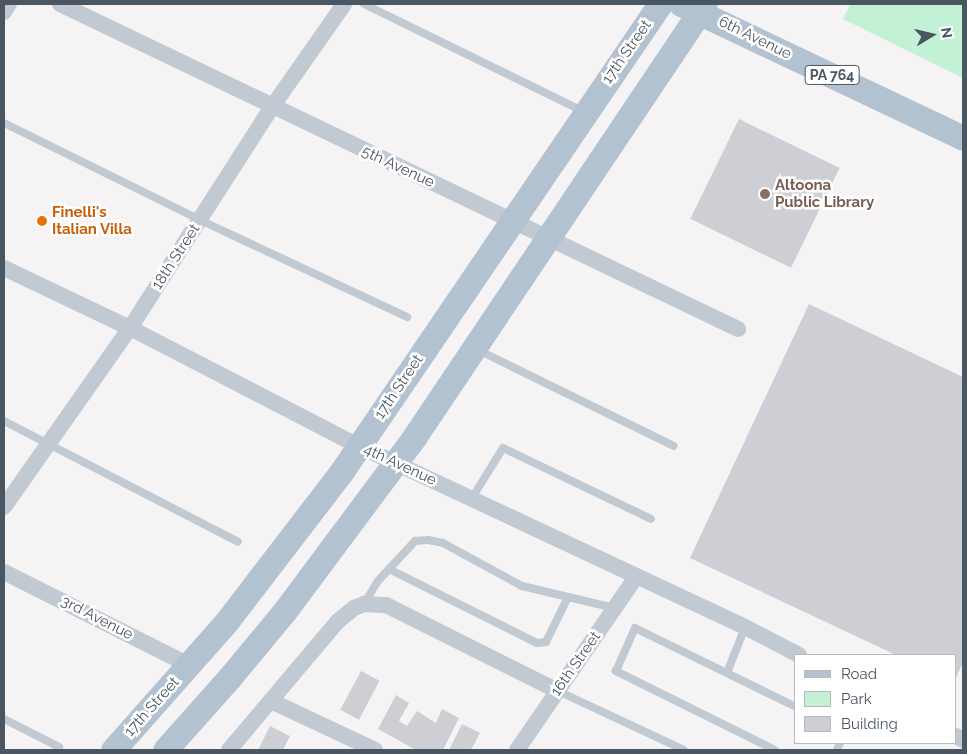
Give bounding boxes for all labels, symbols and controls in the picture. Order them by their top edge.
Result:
north arrow [907,10,957,60]
street label: 6th Avenue [715,13,795,63]
street label: 17th Street [599,17,655,87]
text: N [938,26,956,39]
road number: PA 764 [803,64,861,86]
street label: 5th Avenue [359,142,437,192]
place label: Altoona Public Library [775,176,874,211]
marker: Altoona Public Library [759,188,771,200]
place label: Finelli's Italian Villa [52,203,132,238]
marker: Finelli's Italian Villa [36,215,48,227]
street label: 18th Street [148,221,204,293]
street label: 17th Street [371,351,427,423]
street label: 4th Avenue [361,440,439,490]
street label: 3rd Avenue [58,592,136,644]
street label: 16th Street [547,628,605,700]
legend [794,654,957,744]
text: Road [841,665,877,683]
street label: 17th Street [121,674,183,740]
text: Park [841,690,872,708]
text: Building [841,715,898,733]

